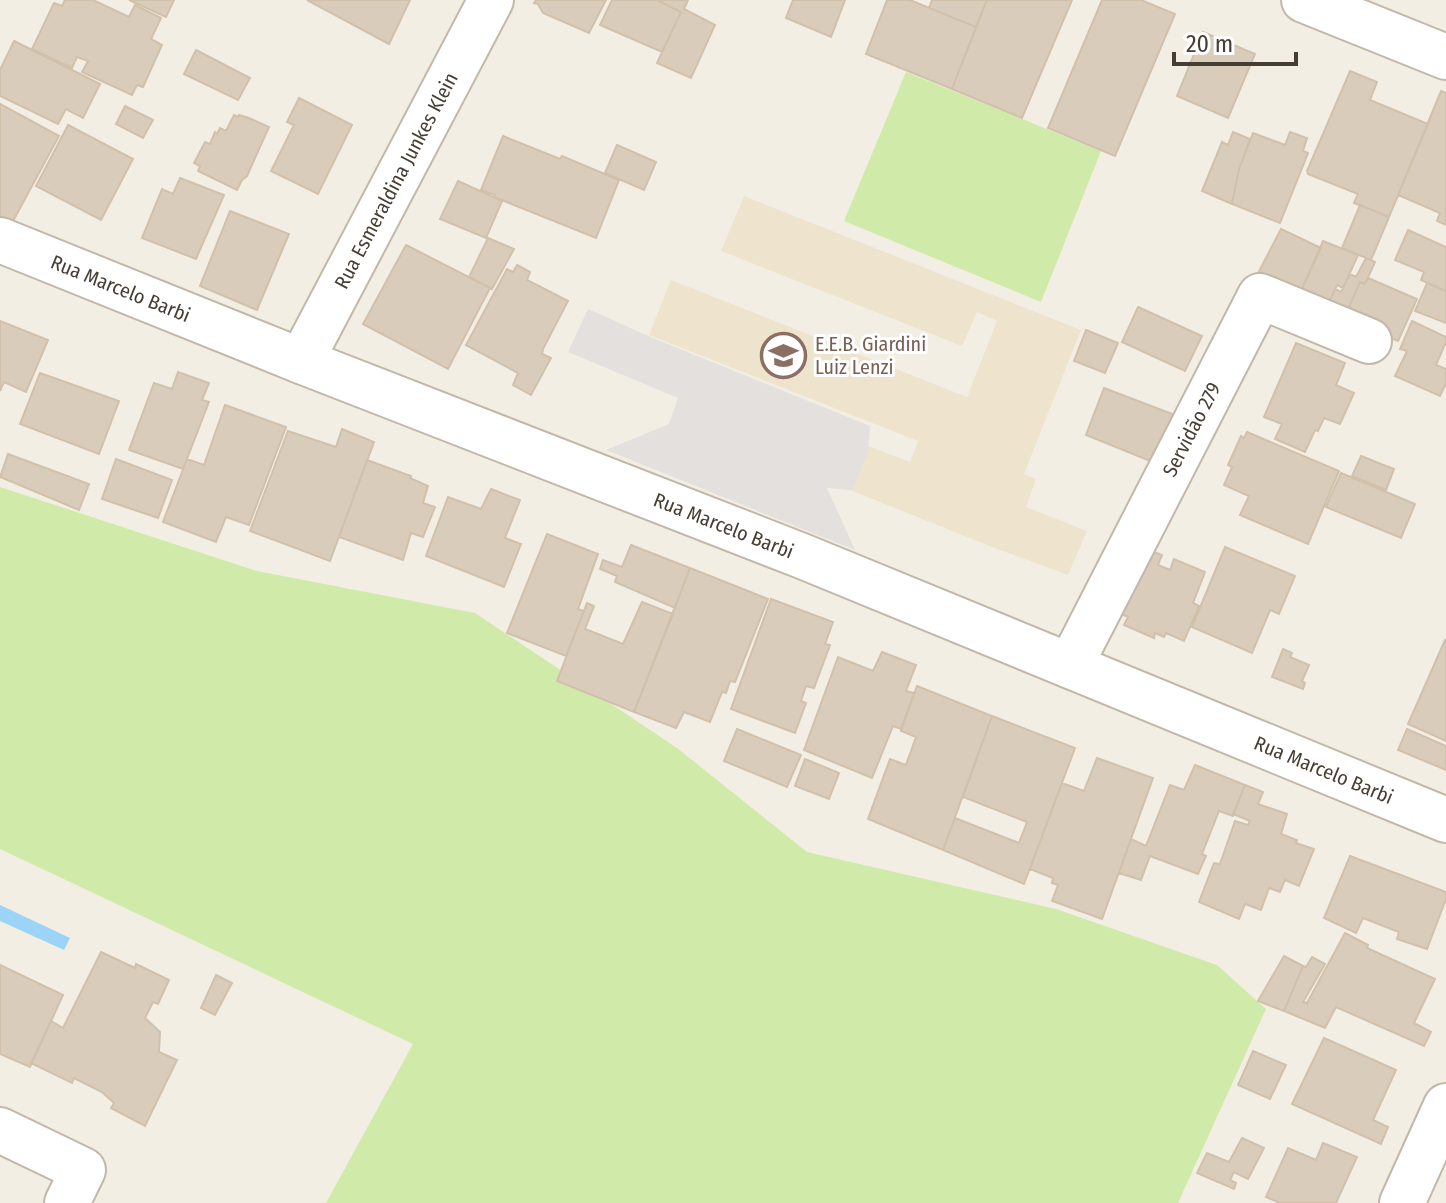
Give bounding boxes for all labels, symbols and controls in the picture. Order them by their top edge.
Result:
scale bar [1174,16,1296,66]
text: 20 m [1186,30,1233,58]
street label: Rua Esmeraldina Junkes Klein [329,68,463,293]
street label: Rua Marcelo Barbi [47,250,194,327]
school or university icon: E.E.B. Giardini Luiz Lenzi [760,332,808,380]
place label: E.E.B. Giardini Luiz Lenzi [815,332,926,379]
street label: Servidão 279 [1157,378,1226,481]
street label: Rua Marcelo Barbi [650,487,797,564]
street label: Rua Marcelo Barbi [1251,731,1397,809]

